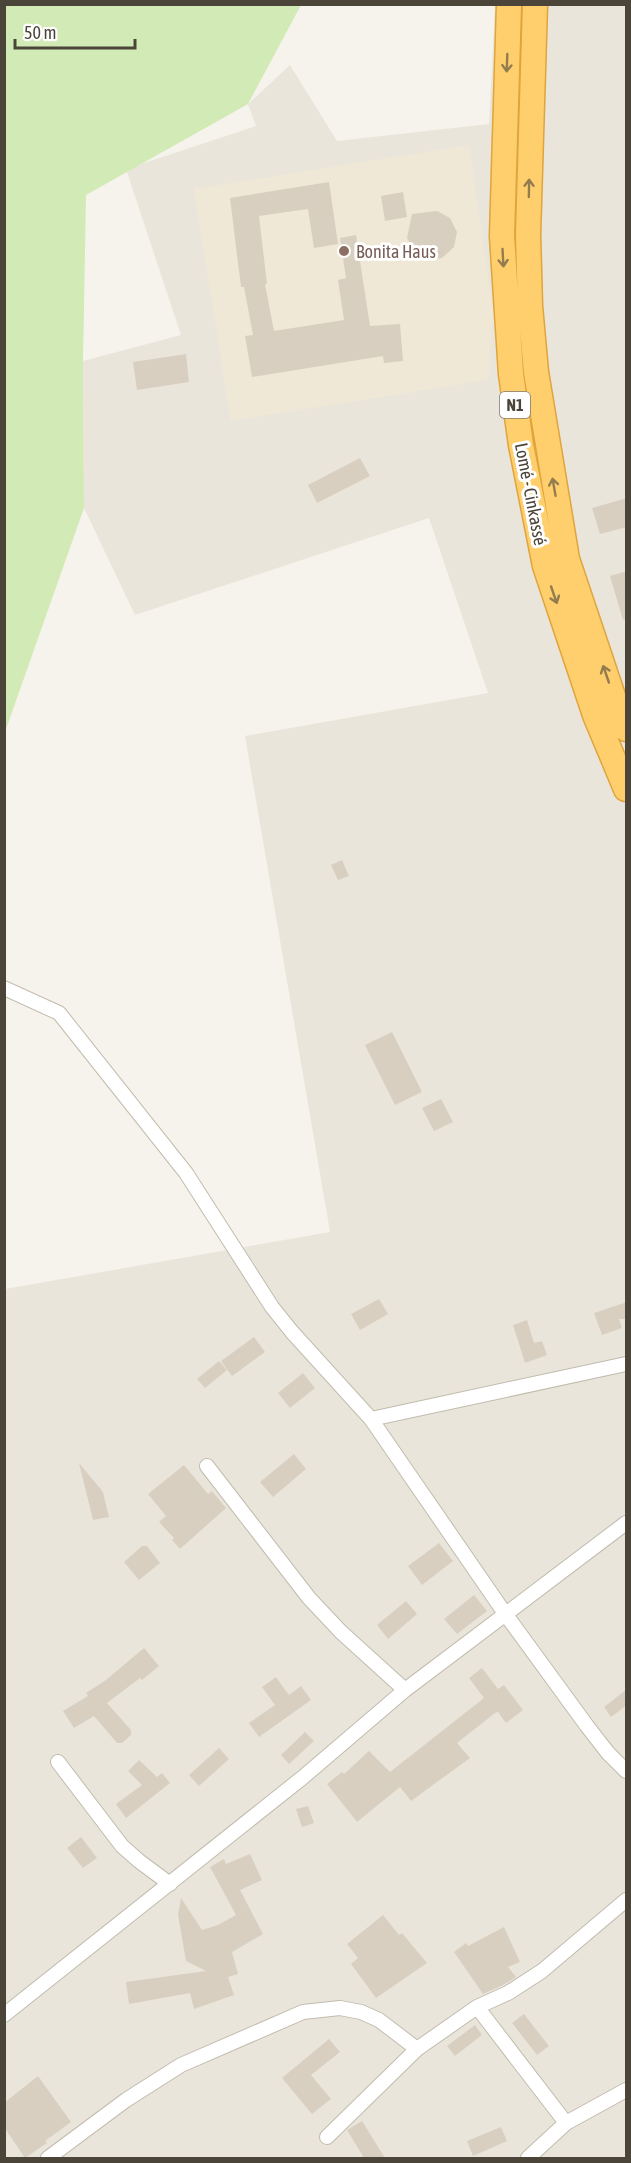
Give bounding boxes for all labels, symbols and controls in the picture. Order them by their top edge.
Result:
scale bar [15,12,135,50]
text: 50 m [24,22,56,43]
one-way arrow [501,52,513,72]
one-way arrow [523,179,535,199]
place label: Bonita Haus [356,241,436,262]
marker: Bonita Haus [337,244,351,258]
one-way arrow [498,247,509,267]
road number: N1 [500,392,530,418]
street label: Lomé - Cinkassé [511,441,551,547]
one-way arrow [549,477,560,497]
one-way arrow [550,585,561,604]
one-way arrow [600,665,611,684]

